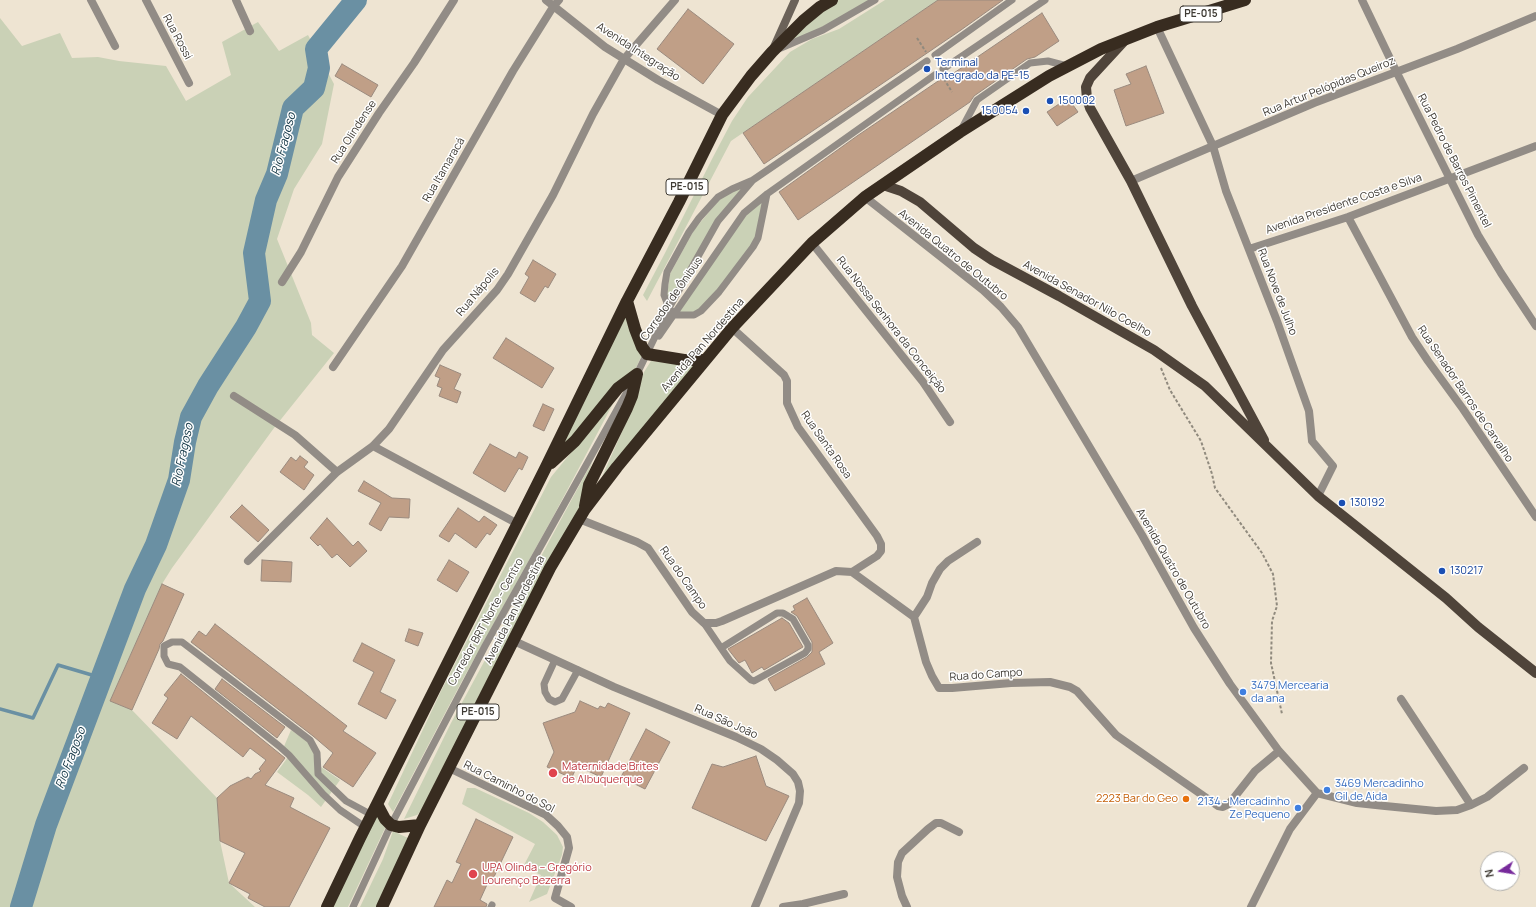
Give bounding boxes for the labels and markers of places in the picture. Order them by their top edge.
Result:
place label: Terminal Integrado da PE-15 [935,56,1029,82]
marker: Terminal Integrado da PE-15 [922,64,932,74]
place label: 150002 [1058,94,1095,108]
marker: 150002 [1045,96,1055,106]
place label: 150054 [981,104,1018,118]
marker: 150054 [1021,106,1031,116]
place label: 130192 [1350,496,1384,510]
marker: 130192 [1337,498,1347,508]
place label: 130217 [1450,564,1483,578]
marker: 130217 [1437,566,1447,576]
place label: 3479 Mercearia da ana [1251,679,1329,705]
marker: 3479 Mercearia da ana [1238,687,1248,697]
place label: Maternidade Brites de Albuquerque [562,760,658,786]
marker: Maternidade Brites de Albuquerque [547,767,559,779]
place label: 3469 Mercadinho Gil de Aida [1335,777,1424,803]
marker: 3469 Mercadinho Gil de Aida [1322,785,1332,795]
place label: 2223 Bar do Geo [1096,792,1178,806]
marker: 2223 Bar do Geo [1181,794,1191,804]
place label: 2134 - Mercadinho Ze Pequeno [1197,795,1290,821]
marker: 2134 - Mercadinho Ze Pequeno [1293,803,1303,813]
place label: UPA Olinda – Gregório Lourenço Bezerra [482,861,592,887]
marker: UPA Olinda – Gregório Lourenço Bezerra [467,868,479,880]

